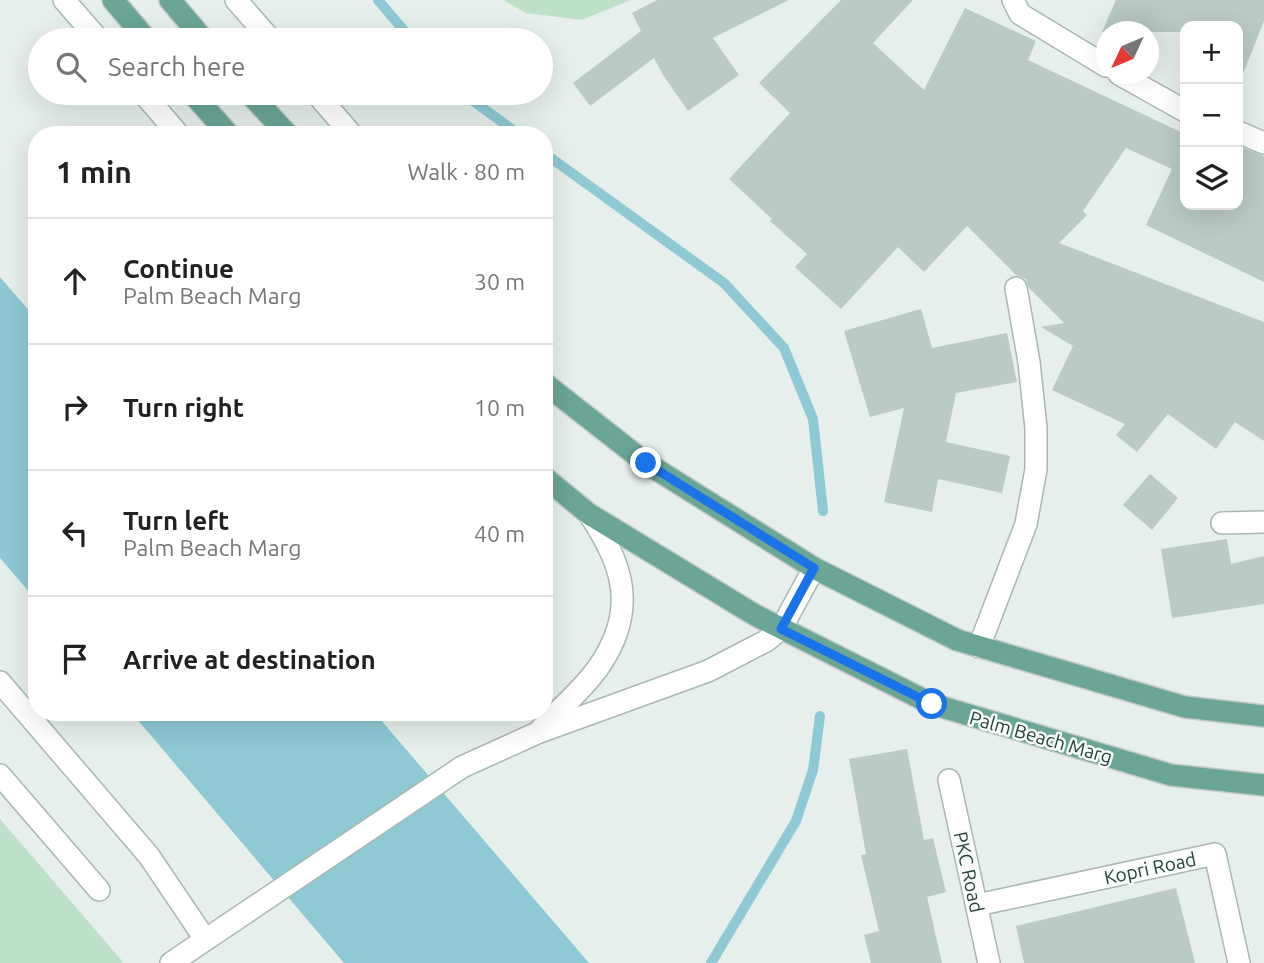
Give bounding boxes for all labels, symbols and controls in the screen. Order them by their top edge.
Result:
north arrow [1096,21,1159,84]
map controls [1180,21,1243,210]
button: + [1180,21,1243,84]
search box [28,28,553,105]
icon: search [52,48,90,86]
text: Search here [108,52,245,81]
button: − [1180,84,1243,147]
button: layers [1180,147,1243,210]
text: 1 min [56,155,132,189]
text: Walk · 80 m [407,159,525,184]
text: Continue [123,254,234,283]
icon: ahead [56,262,94,300]
text: 30 m [474,269,525,294]
text: Palm Beach Marg [123,283,301,308]
icon: right [56,388,94,426]
text: Turn right [123,393,244,422]
text: 10 m [474,395,525,420]
route end [630,447,661,478]
text: Turn left [123,506,229,535]
icon: left [56,514,94,552]
text: 40 m [474,521,525,546]
text: Palm Beach Marg [123,535,301,560]
icon: arrive [56,640,94,678]
text: Arrive at destination [123,645,376,674]
route start [916,688,947,719]
street label: Palm Beach Marg [967,706,1115,768]
street label: PKC Road [950,830,988,914]
street label: Kopri Road [1102,848,1198,888]

